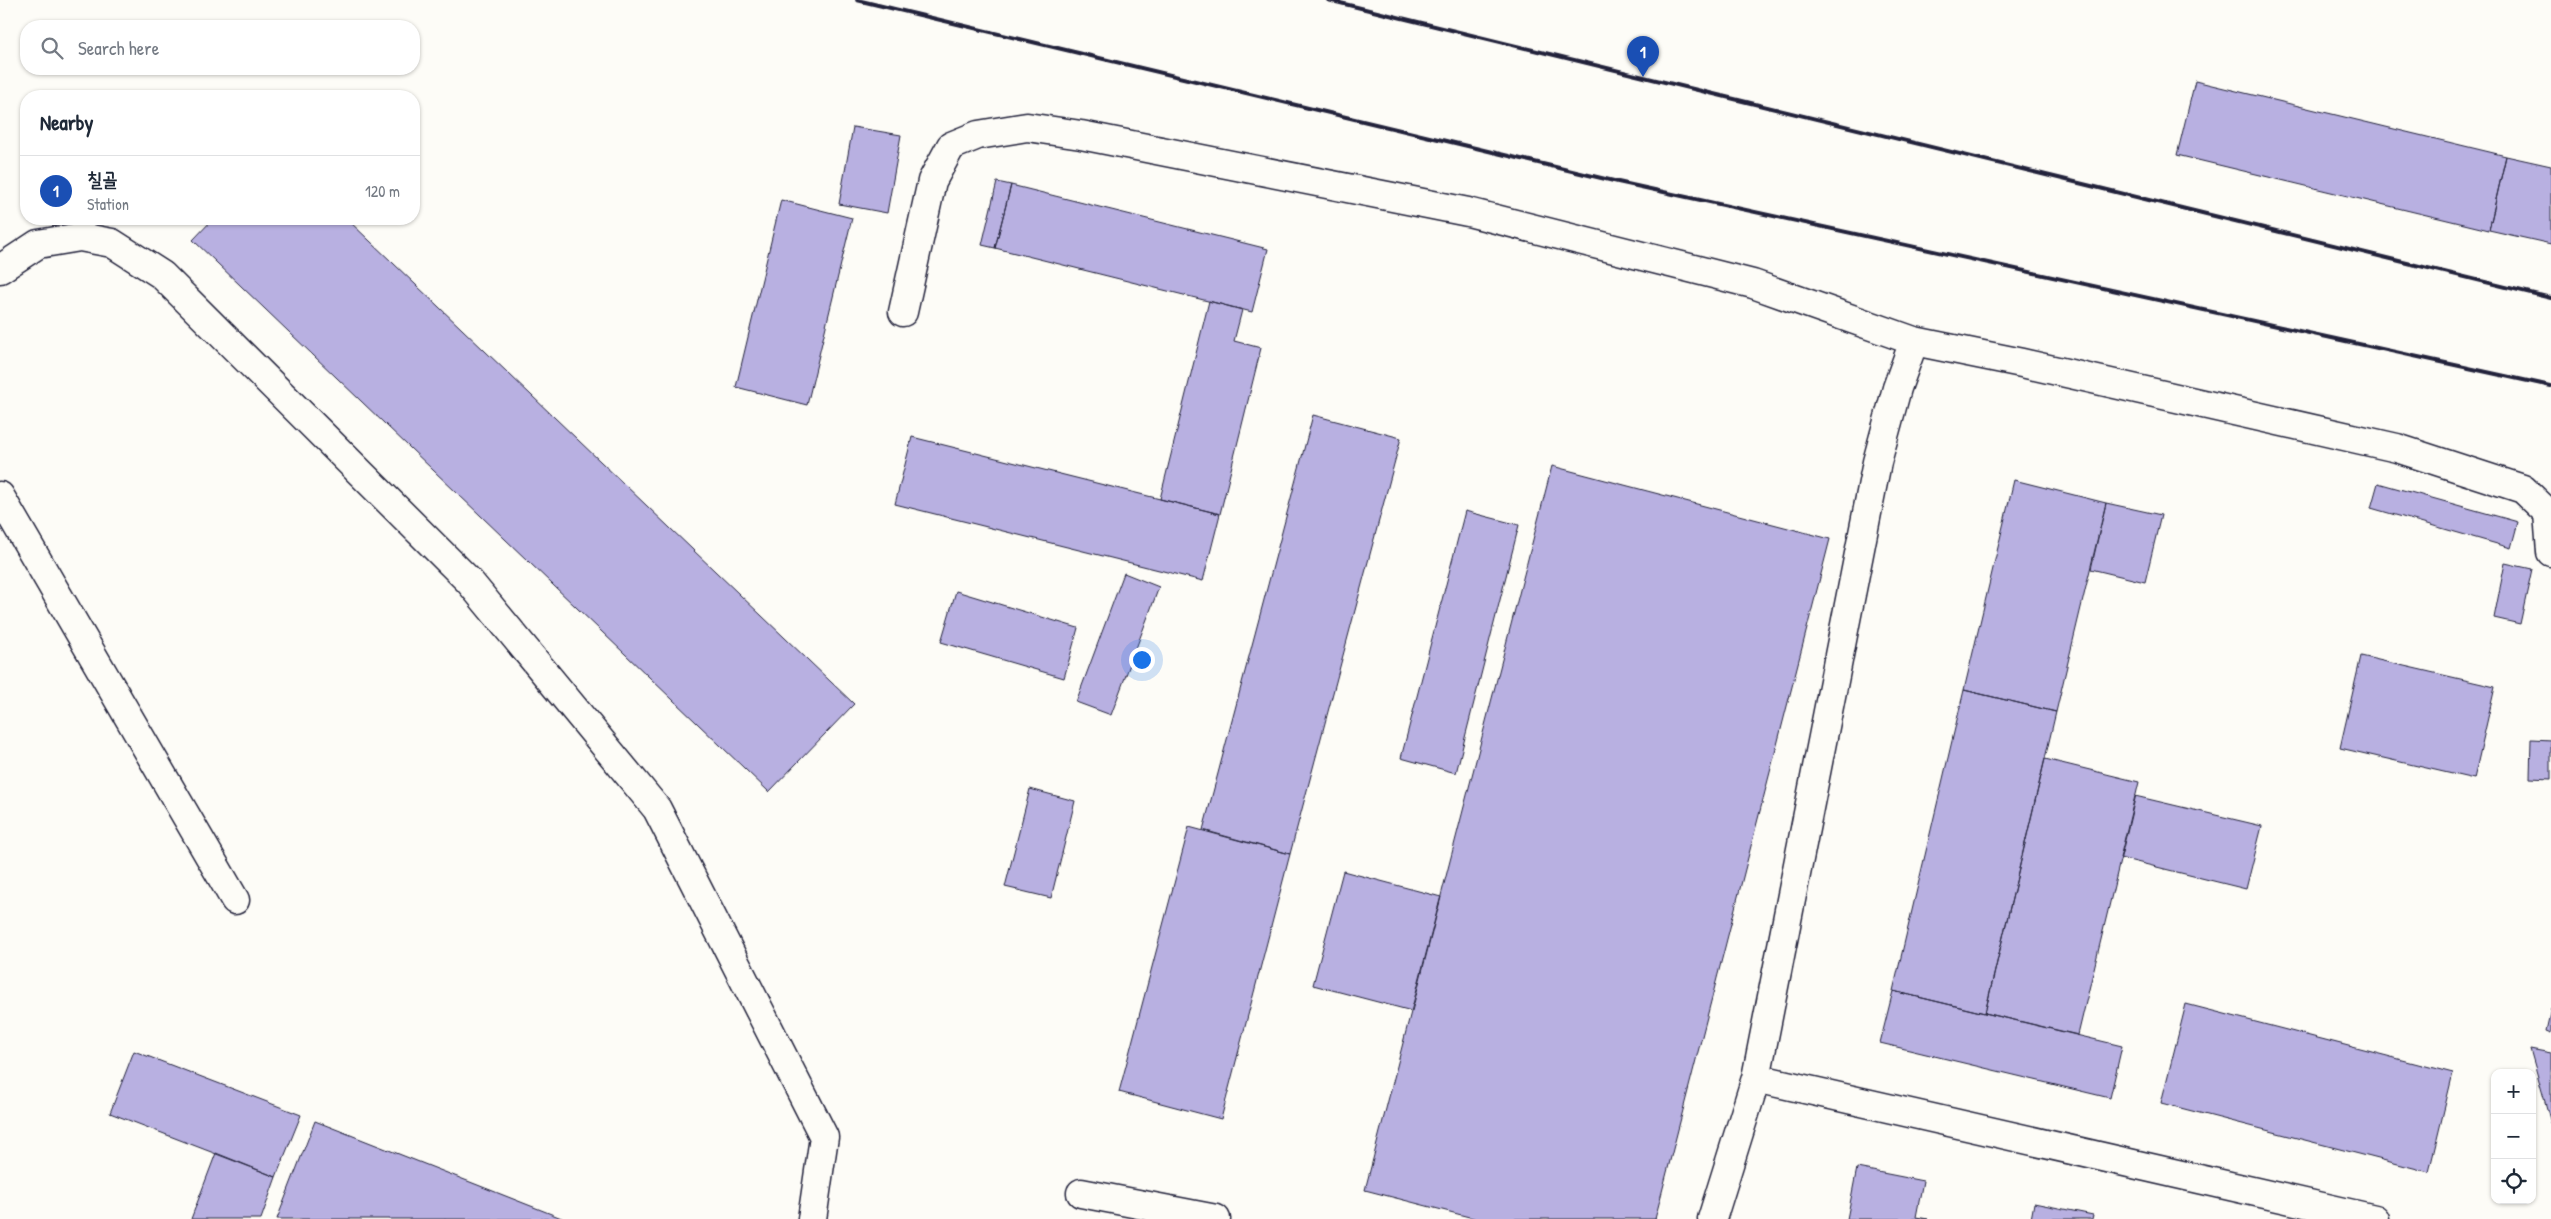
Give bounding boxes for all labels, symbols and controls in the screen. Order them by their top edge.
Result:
search box [20,20,420,75]
icon: search [38,34,66,62]
text: Search here [78,35,159,61]
pin: 1 [1627,36,1659,77]
text: Nearby [40,108,93,137]
text: 칠골 [87,166,118,192]
text: 1 [53,180,59,202]
text: 120 m [365,180,400,202]
text: Station [87,193,129,215]
your location [1129,647,1155,673]
map controls [2491,1069,2536,1204]
button: + [2491,1069,2536,1114]
button: − [2491,1114,2536,1159]
button: locate [2491,1159,2536,1204]

